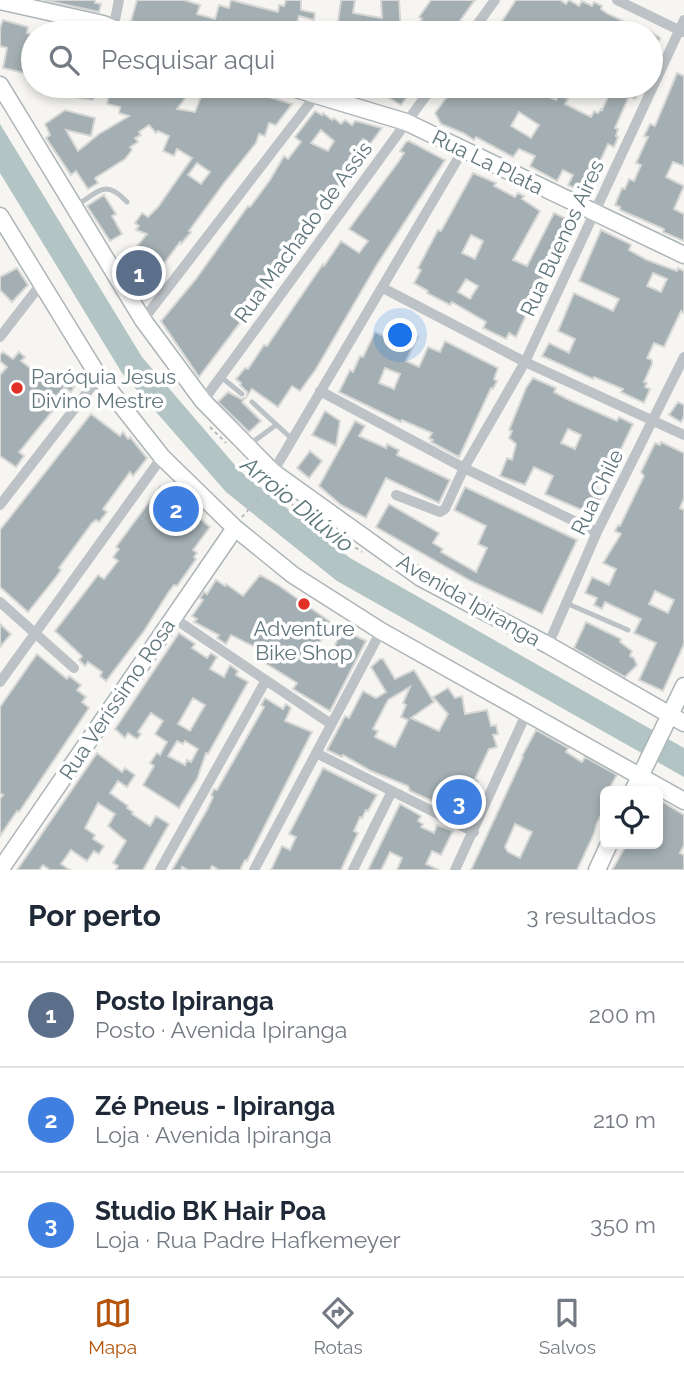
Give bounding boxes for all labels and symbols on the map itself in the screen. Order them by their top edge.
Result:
street label: Rua La Plata [428,124,548,200]
street label: Rua Machado de Assis [229,137,377,327]
street label: Rua Buenos Aires [515,156,609,320]
pin: 1 [116,247,162,299]
your location [383,318,417,352]
place label: Paróquia Jesus Divino Mestre [31,364,176,413]
marker: Paróquia Jesus Divino Mestre [9,380,25,396]
street label: Rua Chile [566,445,628,539]
water label: Arroio Dilúvio [235,449,360,558]
pin: 2 [153,483,199,535]
street label: Avenida Ipiranga [393,549,545,651]
marker: Adventure Bike Shop [296,596,312,612]
street label: Rua Veríssimo Rosa [54,614,180,784]
place label: Adventure Bike Shop [253,616,355,665]
pin: 3 [436,776,482,828]

